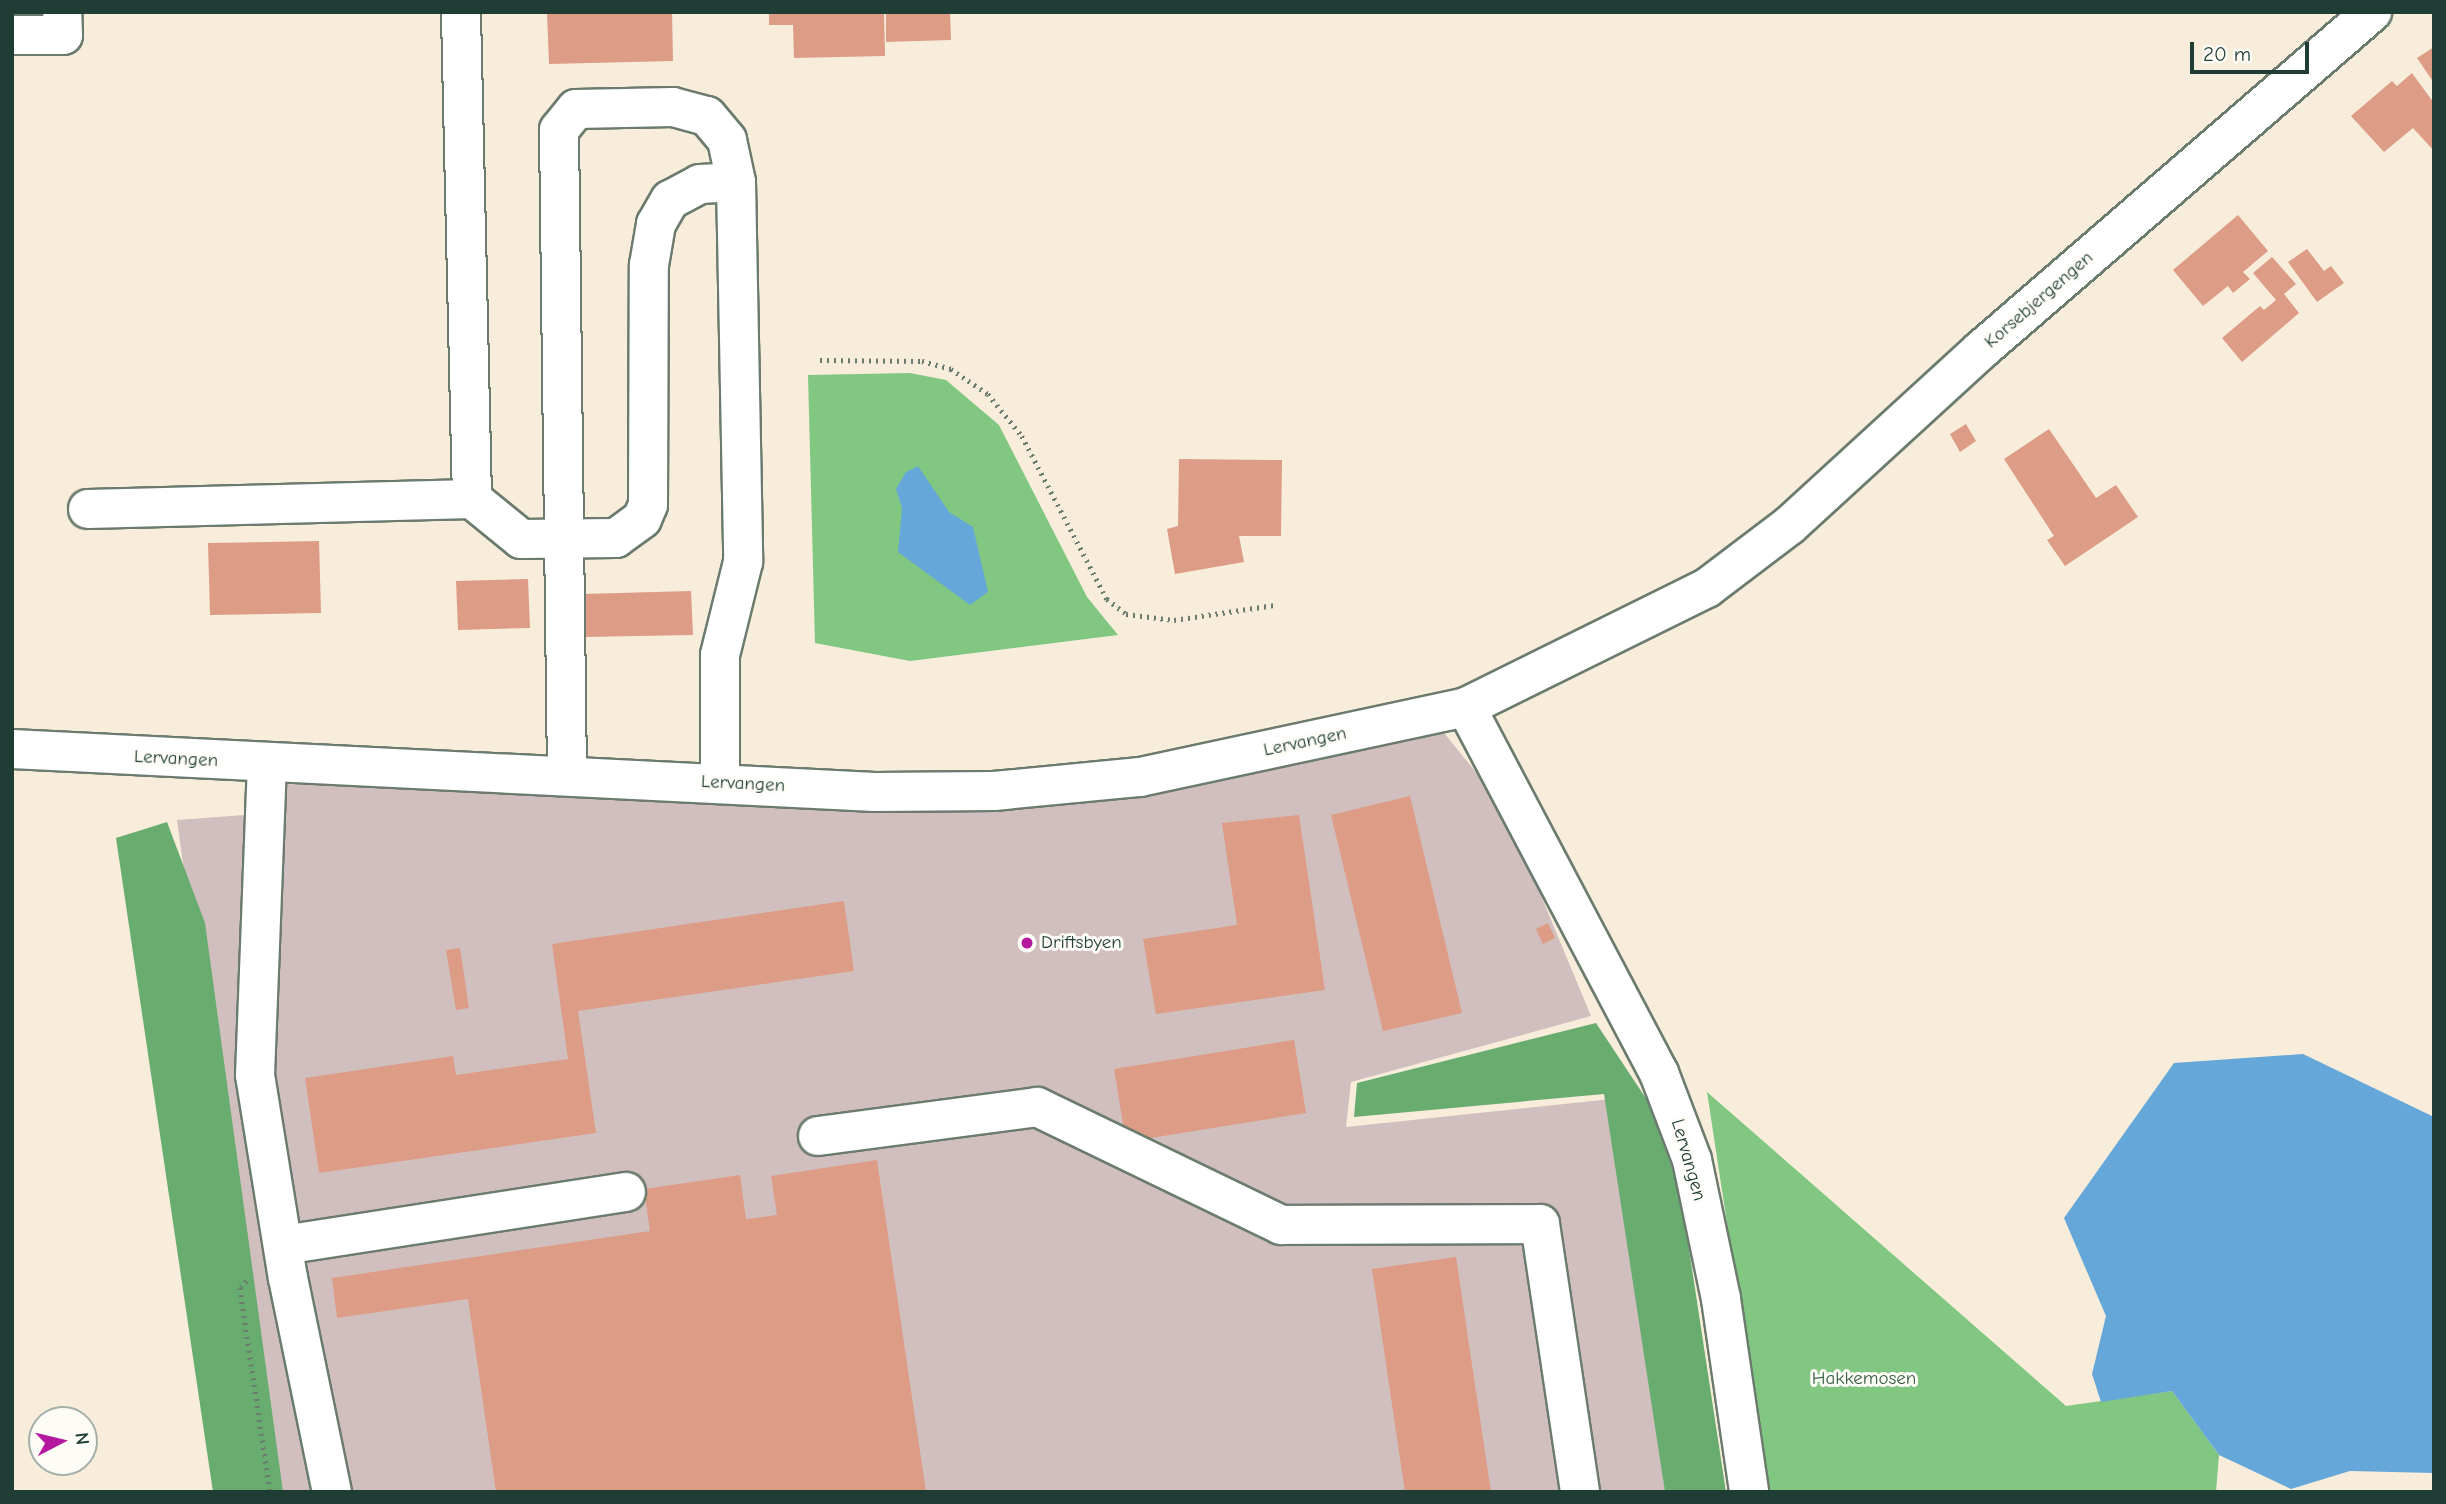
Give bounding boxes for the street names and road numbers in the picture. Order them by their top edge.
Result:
street label: Korsebjergengen [1980,247,2098,353]
street label: Lervangen [1261,722,1349,762]
street label: Lervangen [133,745,219,773]
street label: Lervangen [700,770,786,798]
street label: Lervangen [1665,1116,1711,1204]

